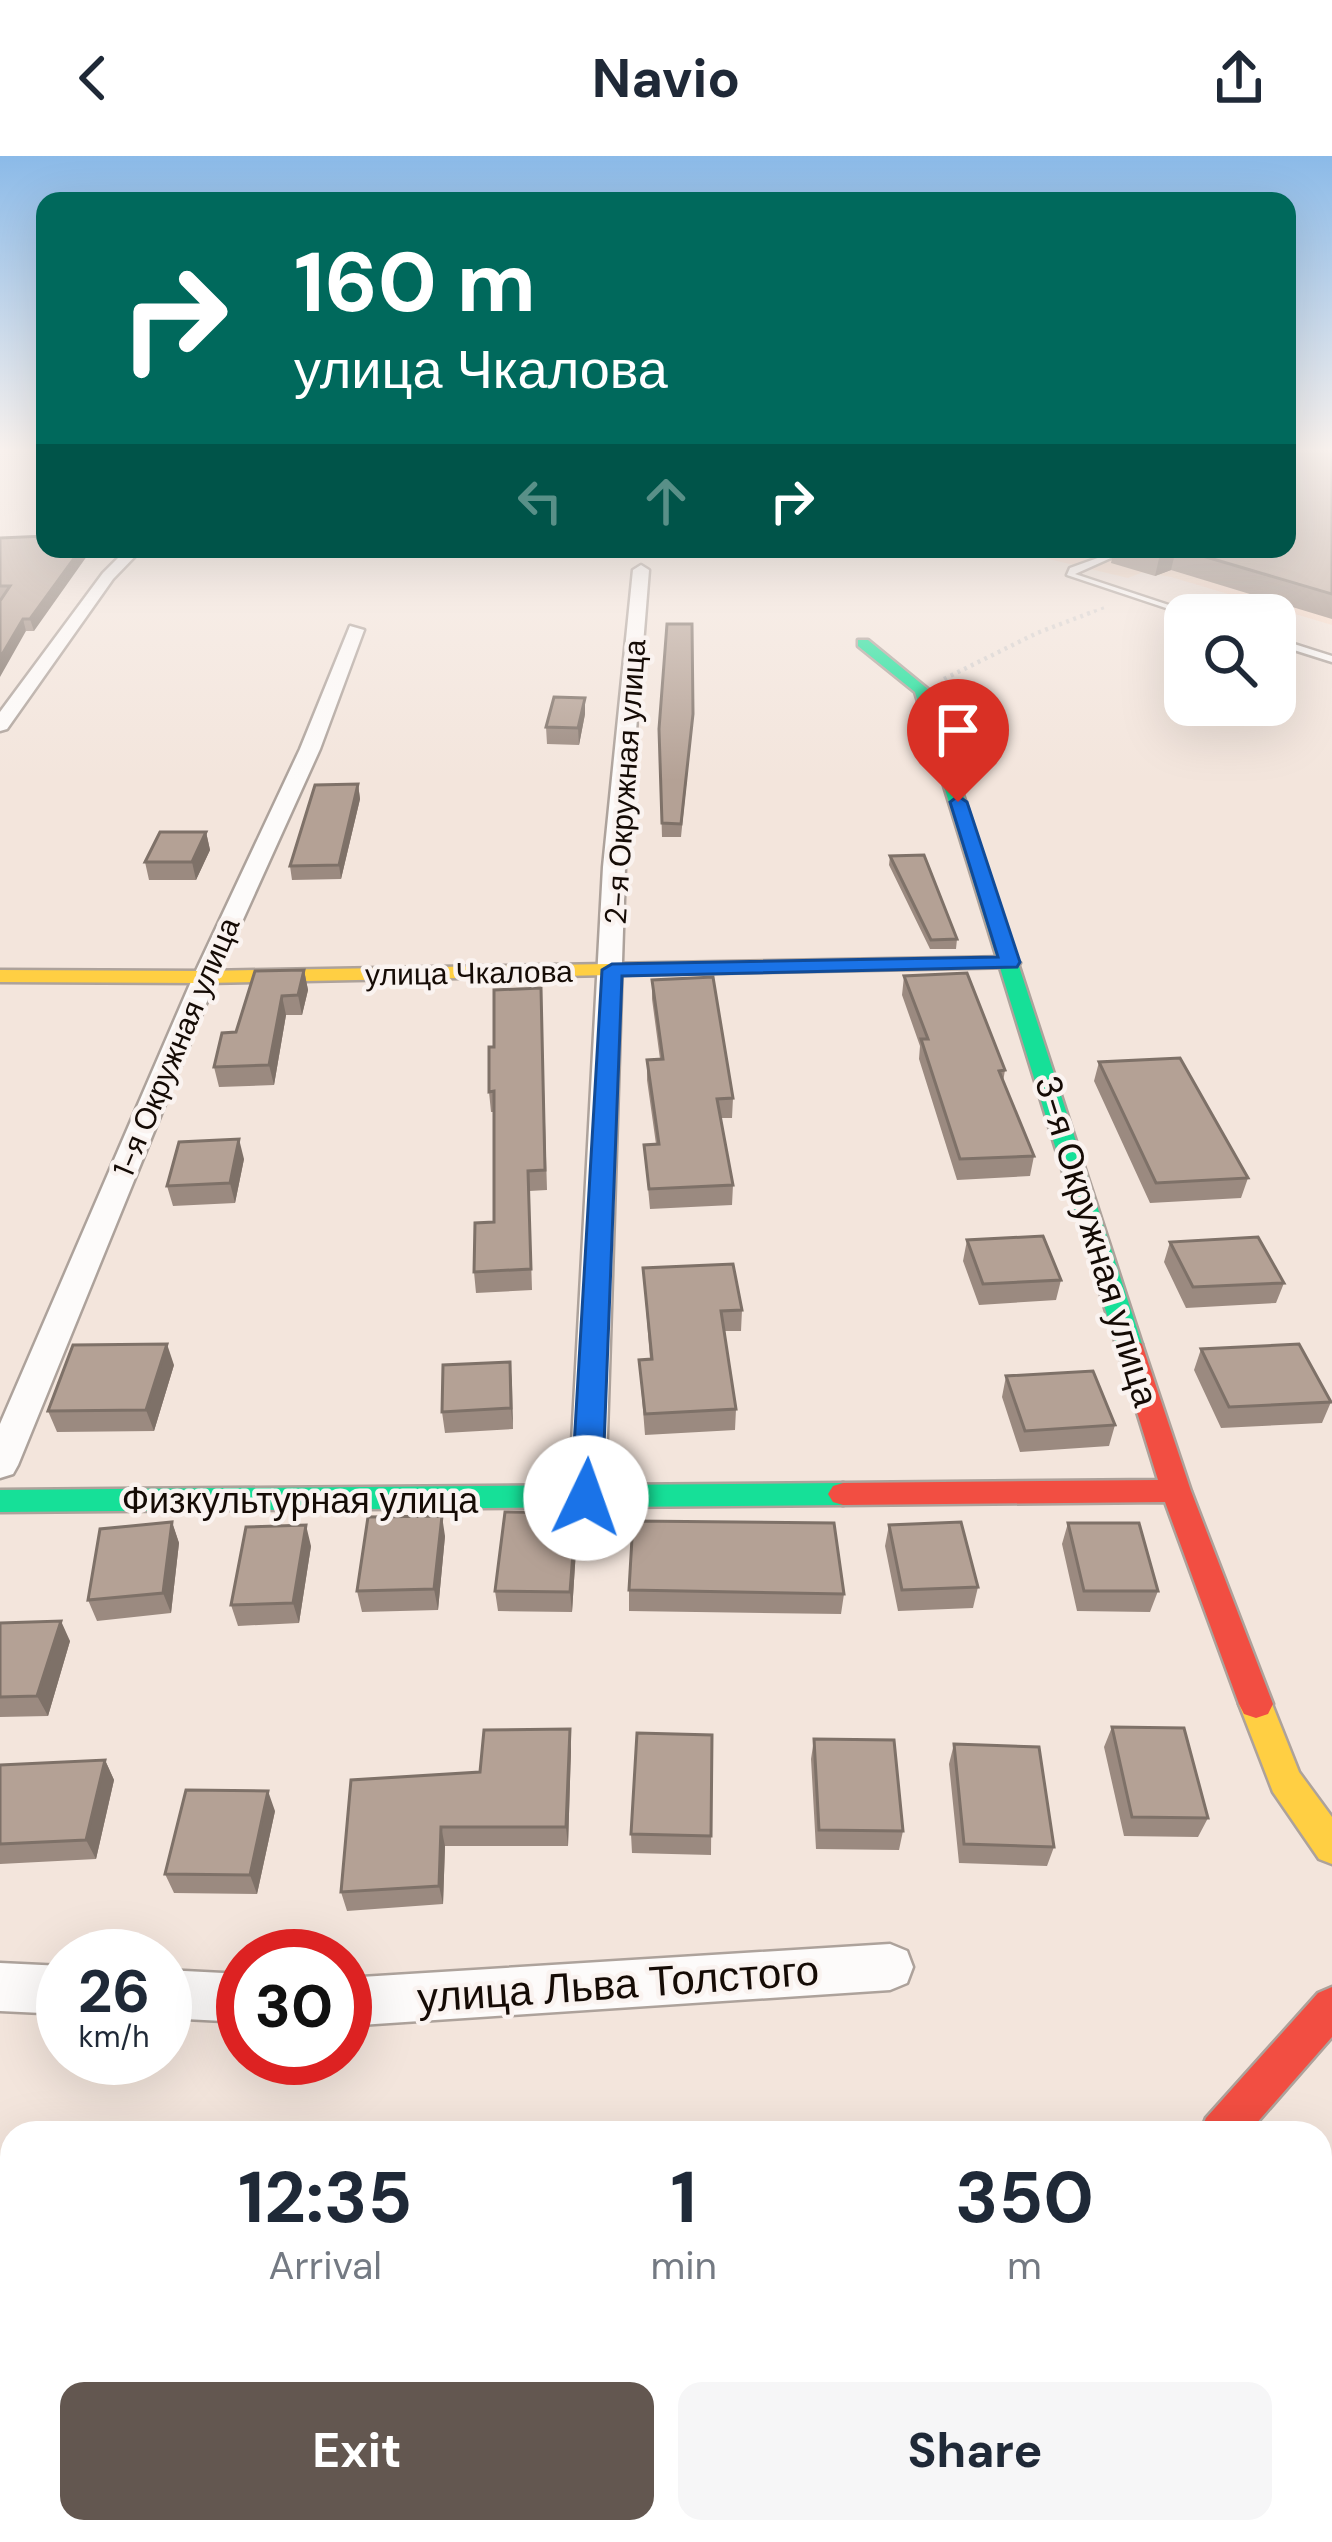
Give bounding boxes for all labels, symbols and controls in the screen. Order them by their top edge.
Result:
text: Navio [592,43,740,114]
icon: back [60,45,126,111]
icon: share [1206,45,1272,111]
text: 160 m [294,228,536,337]
icon: right [96,240,252,396]
text: улица Чкалова [294,334,668,405]
icon: left [507,468,573,534]
icon: ahead [633,468,699,534]
icon: right [759,468,825,534]
map controls [1164,594,1296,726]
button: search [1164,594,1296,726]
street label: 2-я Окружная улица [596,638,654,926]
pin [907,679,1009,802]
icon: arrive [925,697,991,763]
street label: 1-я Окружная улица [104,911,248,1183]
street label: улица Чкалова [365,952,573,994]
street label: 3-я Окружная улица [1024,1070,1170,1413]
position arrow [523,1435,649,1561]
street label: Физкультурная улица [122,1477,479,1524]
speed limit sign: 30 [216,1929,372,2085]
street label: улица Льва Толстого [415,1943,821,2025]
text: 26 [78,1952,150,2031]
text: km/h [79,2017,149,2056]
text: 12:35 [238,2151,412,2244]
text: 1 [671,2151,697,2244]
text: 350 [955,2151,1094,2244]
text: Arrival [268,2240,382,2291]
text: min [650,2240,717,2291]
text: m [1007,2240,1042,2291]
button: Exit [60,2382,654,2520]
button: Share [678,2382,1272,2520]

